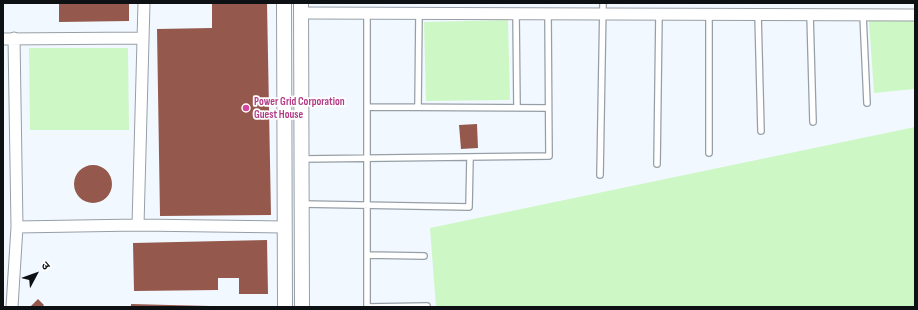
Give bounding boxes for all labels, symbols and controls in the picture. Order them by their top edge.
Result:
place label: Power Grid Corporation Guest House [254,95,345,121]
marker: Power Grid Corporation Guest House [241,103,251,113]
north arrow [16,254,56,294]
text: उ [38,259,52,272]

